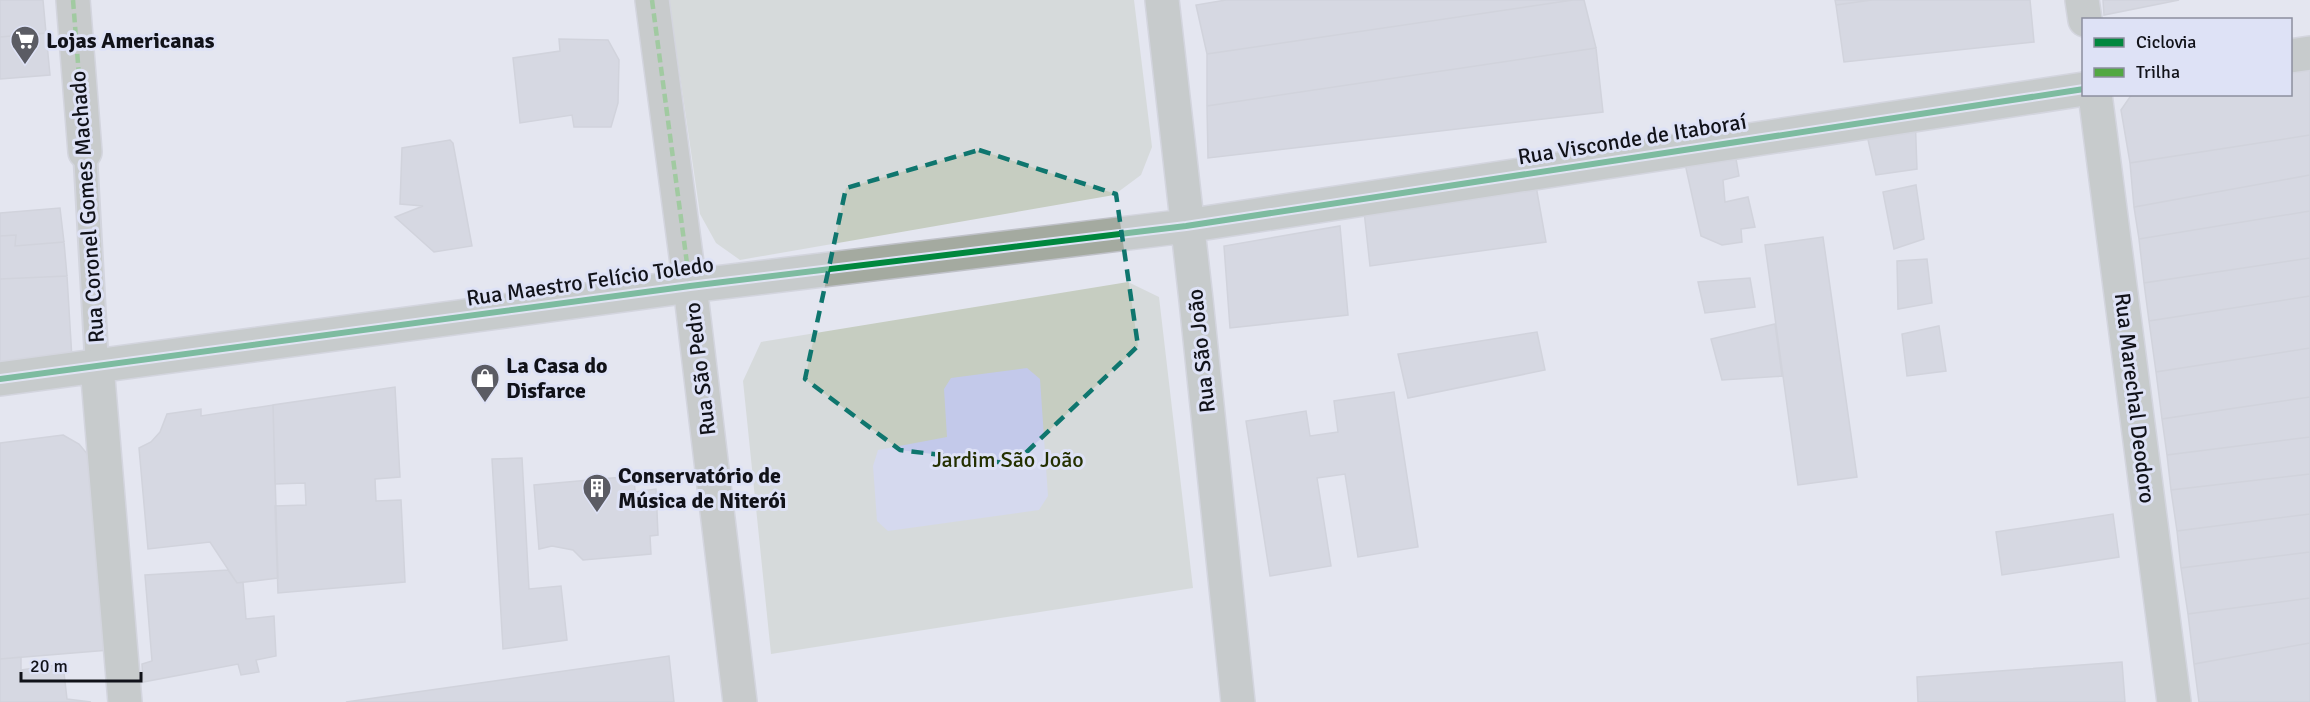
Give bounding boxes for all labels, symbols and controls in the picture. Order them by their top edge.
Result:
legend [2082,18,2292,96]
supermarket icon: Lojas Americanas [9,24,41,66]
place label: Lojas Americanas [46,27,215,54]
text: Ciclovia [2136,31,2196,53]
text: Trilha [2136,61,2180,83]
street label: Rua Coronel Gomes Machado [64,70,110,344]
street label: Rua Visconde de Itaboraí [1516,108,1748,170]
street label: Rua Maestro Felício Toledo [465,250,715,312]
street label: Rua São João [1181,288,1221,414]
street label: Rua Marechal Deodoro [2109,291,2161,505]
street label: Rua São Pedro [678,301,722,437]
place label: La Casa do Disfarce [506,352,608,404]
shop icon: La Casa do Disfarce [469,362,501,404]
park label: Jardim São João [932,446,1084,473]
place label: Conservatório de Música de Niterói [618,462,786,514]
building icon: Conservatório de Música de Niterói [581,472,613,514]
scale bar [21,645,141,683]
text: 20 m [30,655,68,677]

